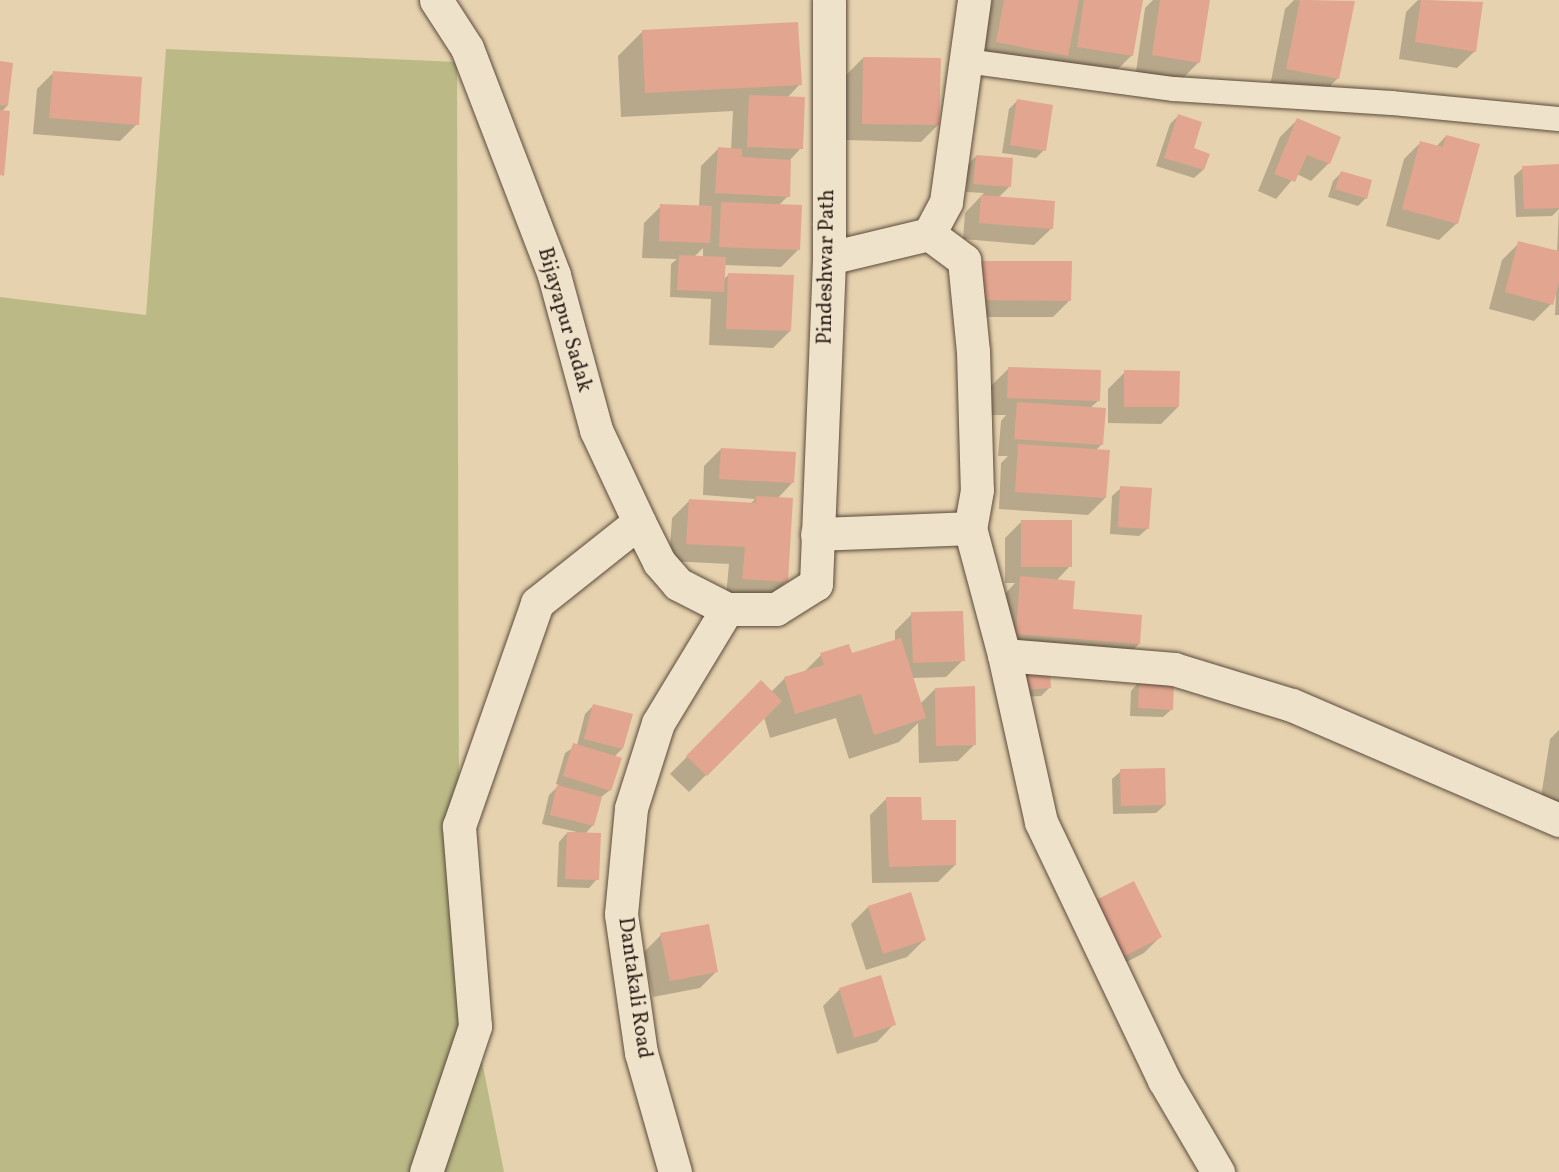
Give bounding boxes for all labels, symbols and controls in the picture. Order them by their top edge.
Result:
street label: Pindeshwar Path [813,189,841,345]
street label: Bijayapur Sadak [531,245,597,395]
street label: Dantakali Road [612,916,656,1060]

